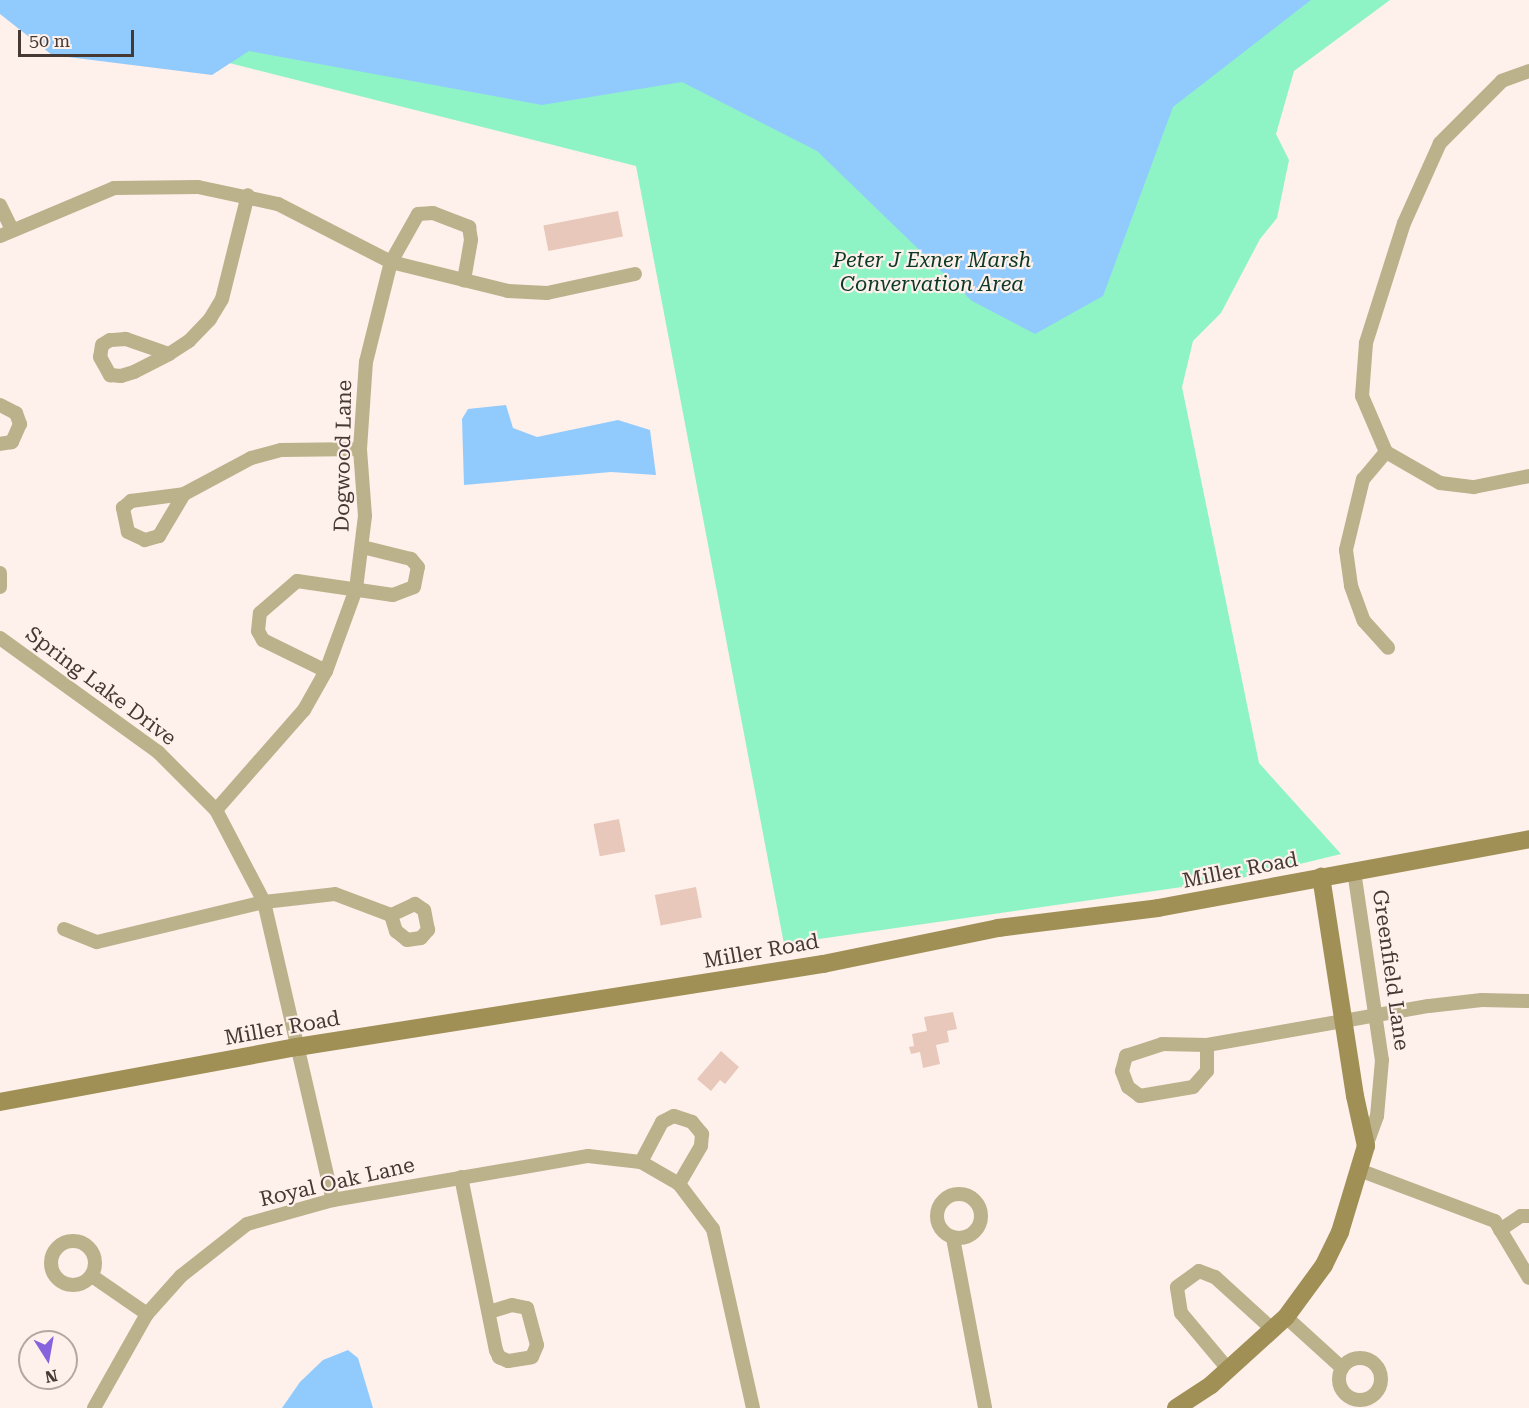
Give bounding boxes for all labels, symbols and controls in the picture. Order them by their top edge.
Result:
scale bar [21,18,136,56]
text: 50 m [29,30,70,51]
park label: Peter J Exner Marsh Convervation Area [833,247,1031,297]
street label: Dogwood Lane [329,380,357,532]
street label: Spring Lake Drive [21,621,181,751]
street label: Miller Road [1180,846,1300,894]
street label: Greenfield Lane [1367,888,1415,1052]
street label: Miller Road [701,928,821,974]
street label: Miller Road [222,1005,342,1051]
street label: Royal Oak Lane [257,1152,417,1212]
north arrow [18,1330,78,1390]
text: N [43,1366,59,1387]

